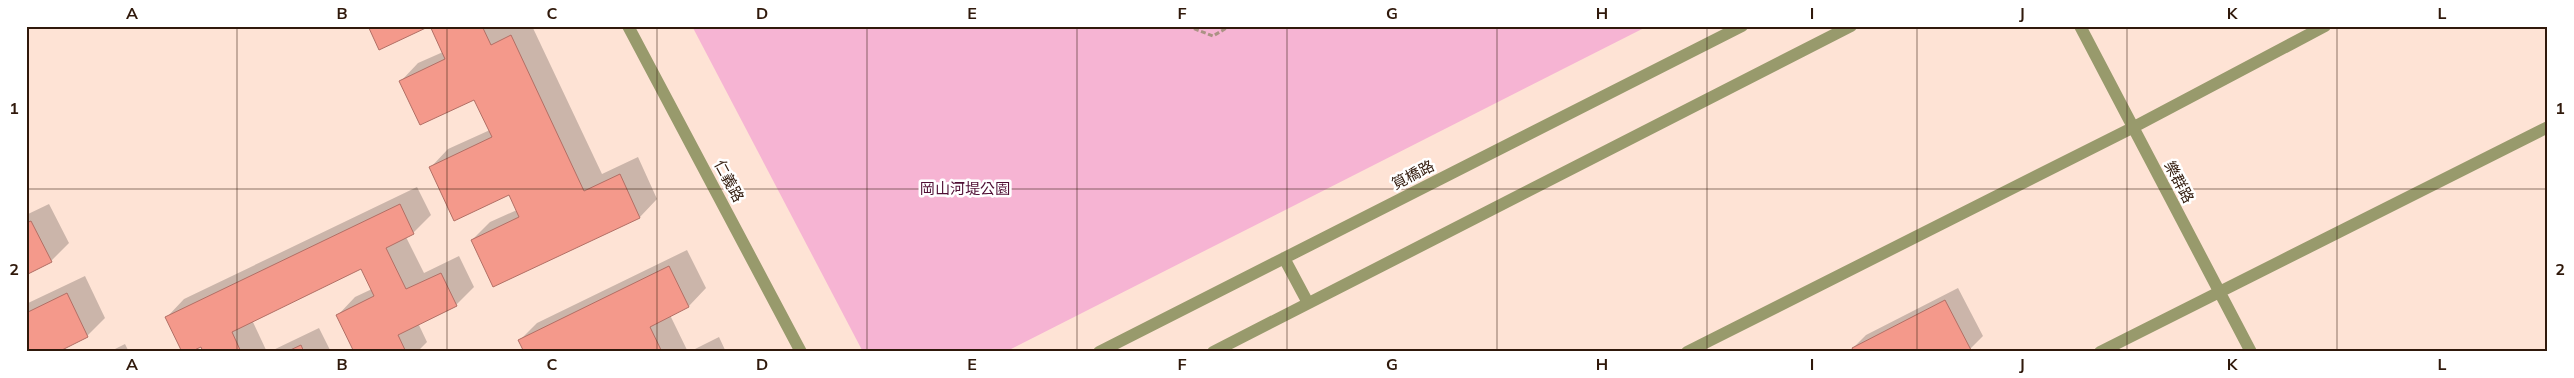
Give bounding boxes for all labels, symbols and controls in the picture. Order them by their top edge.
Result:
text: A [126,3,138,23]
text: B [336,3,348,23]
text: C [547,3,558,23]
text: D [756,3,768,23]
text: E [967,3,977,23]
text: F [1177,3,1187,23]
text: G [1386,3,1398,23]
text: H [1596,3,1608,23]
text: I [1810,3,1814,23]
text: J [2019,3,2025,23]
text: K [2227,3,2239,23]
text: L [2438,3,2447,23]
text: 1 [9,98,19,118]
text: 1 [2555,98,2565,118]
street label: 仁義路 [710,156,748,205]
street label: 筧橋路 [1388,156,1437,193]
street label: 樂群路 [2160,157,2198,206]
park label: 岡山河堤公園 [920,179,1010,198]
text: 2 [9,259,19,279]
text: 2 [2555,259,2565,279]
text: A [126,354,138,374]
text: B [336,354,348,374]
text: C [547,354,558,374]
text: D [756,354,768,374]
text: E [967,354,977,374]
text: F [1177,354,1187,374]
text: G [1386,354,1398,374]
text: H [1596,354,1608,374]
text: I [1810,354,1814,374]
text: J [2019,354,2025,374]
text: K [2227,354,2239,374]
text: L [2438,354,2447,374]

